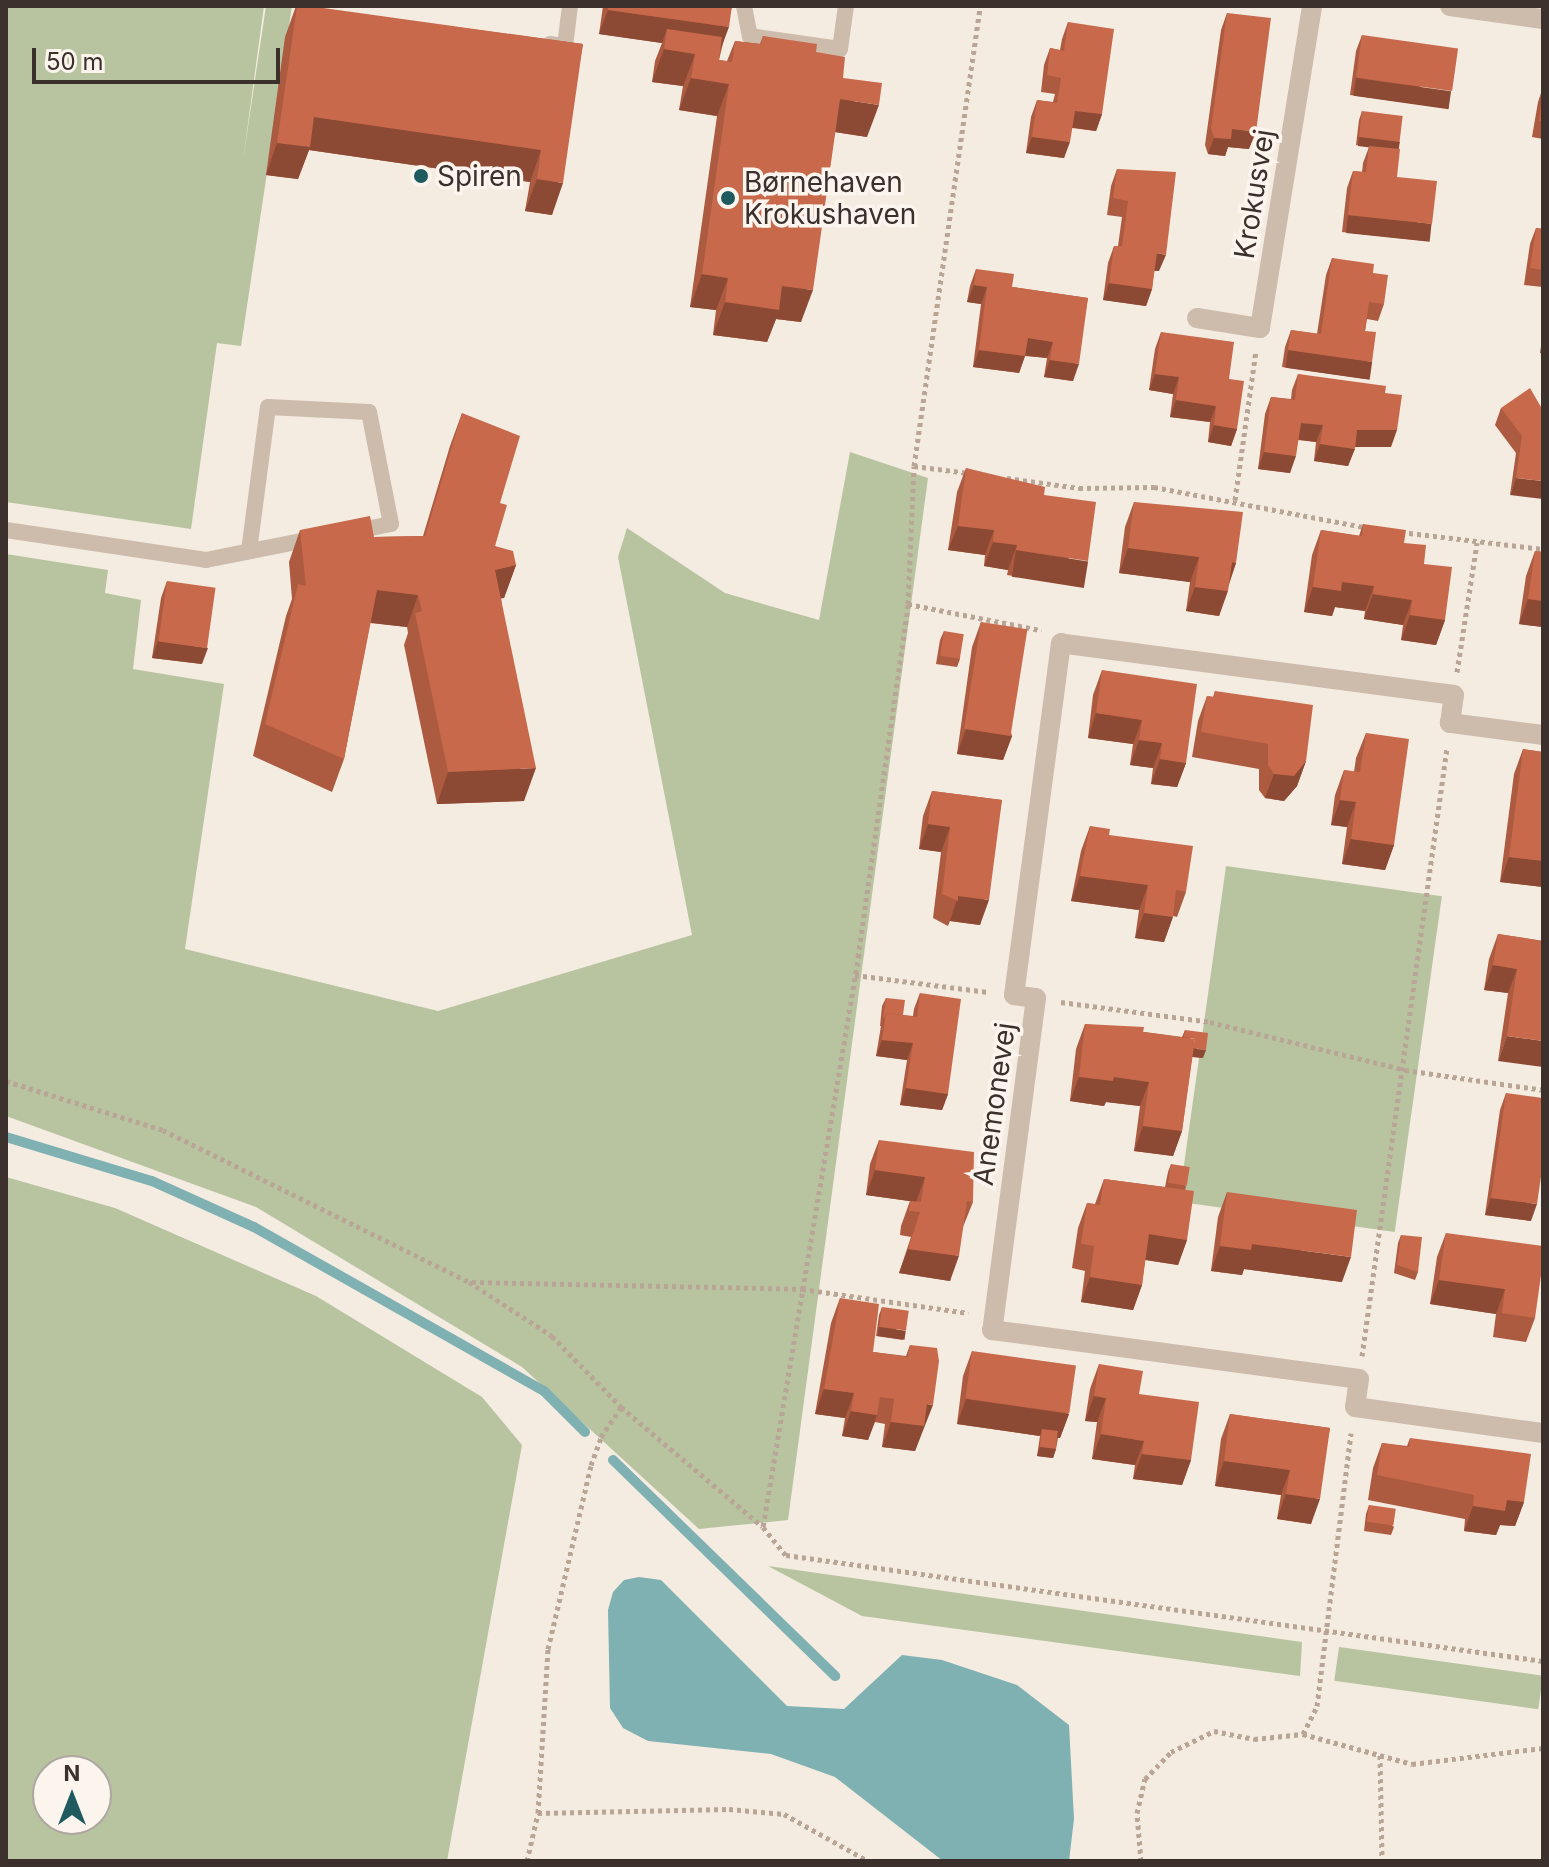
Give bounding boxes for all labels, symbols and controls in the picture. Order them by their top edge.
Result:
scale bar [36,32,284,82]
text: 50 m [46,47,104,76]
street label: Krokusvej [1227,127,1281,261]
place label: Spiren [437,159,522,193]
place label: Børnehaven Krokushaven [744,165,916,231]
marker: Spiren [412,167,430,185]
marker: Børnehaven Krokushaven [719,189,737,207]
street label: Anemonevej [966,1020,1022,1188]
north arrow [32,1755,112,1835]
text: N [64,1760,80,1786]

